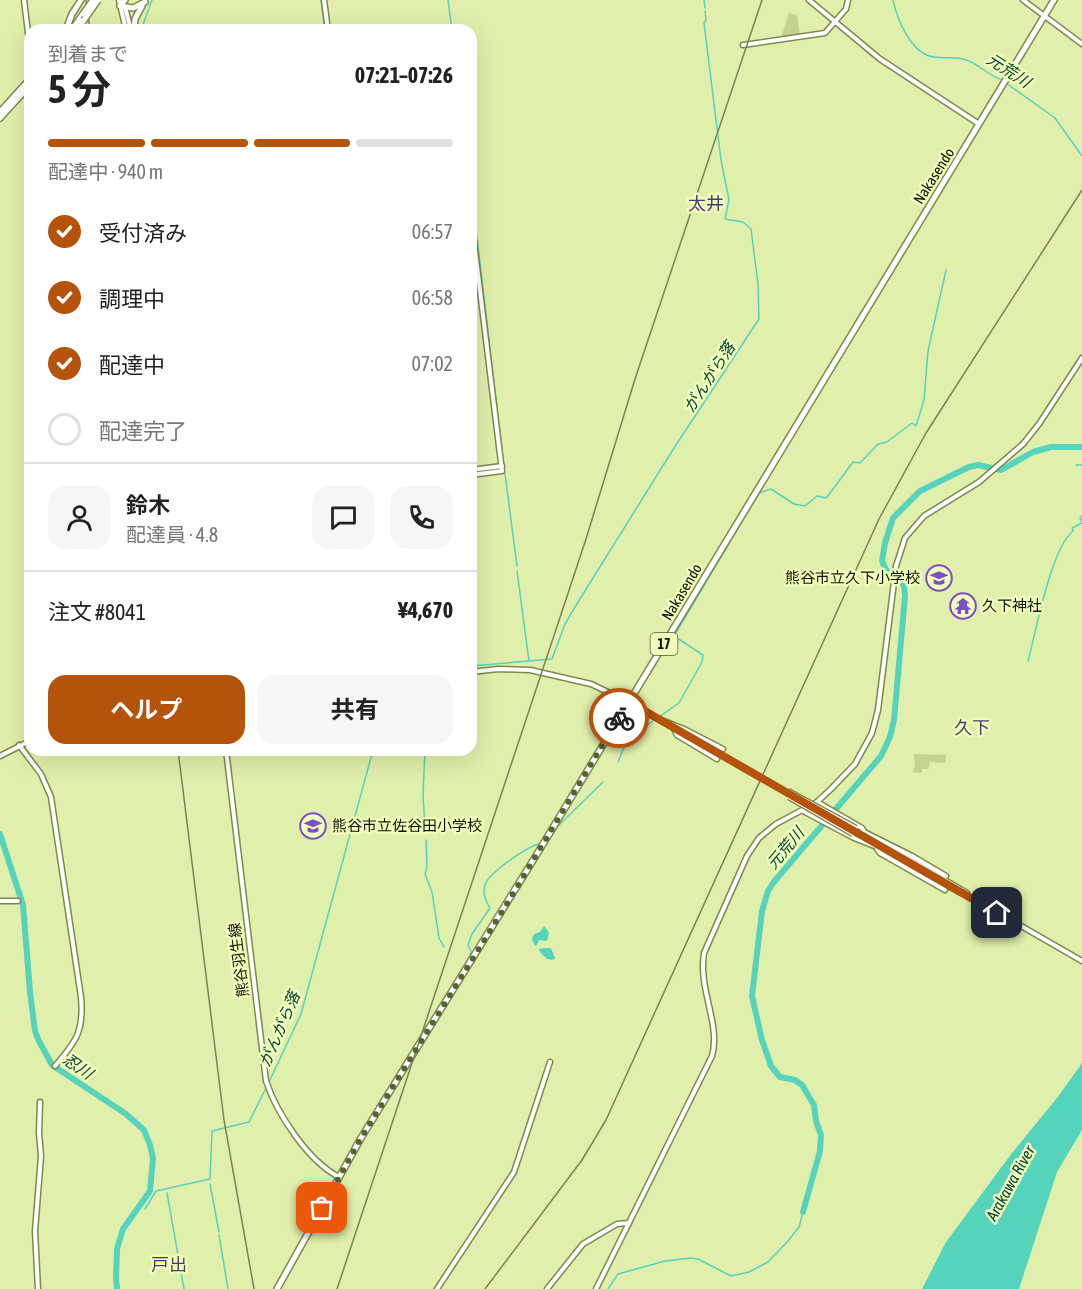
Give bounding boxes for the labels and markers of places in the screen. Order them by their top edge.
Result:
school or university icon: 熊谷市立久下小学校 [924,563,954,593]
place label: 熊谷市立久下小学校 [785,569,920,586]
temple icon: 久下神社 [948,591,978,621]
place label: 久下神社 [982,597,1042,614]
school or university icon: 熊谷市立佐谷田小学校 [298,811,328,841]
place label: 熊谷市立佐谷田小学校 [332,817,482,834]
pin [971,887,1022,938]
pin [296,1182,347,1233]

